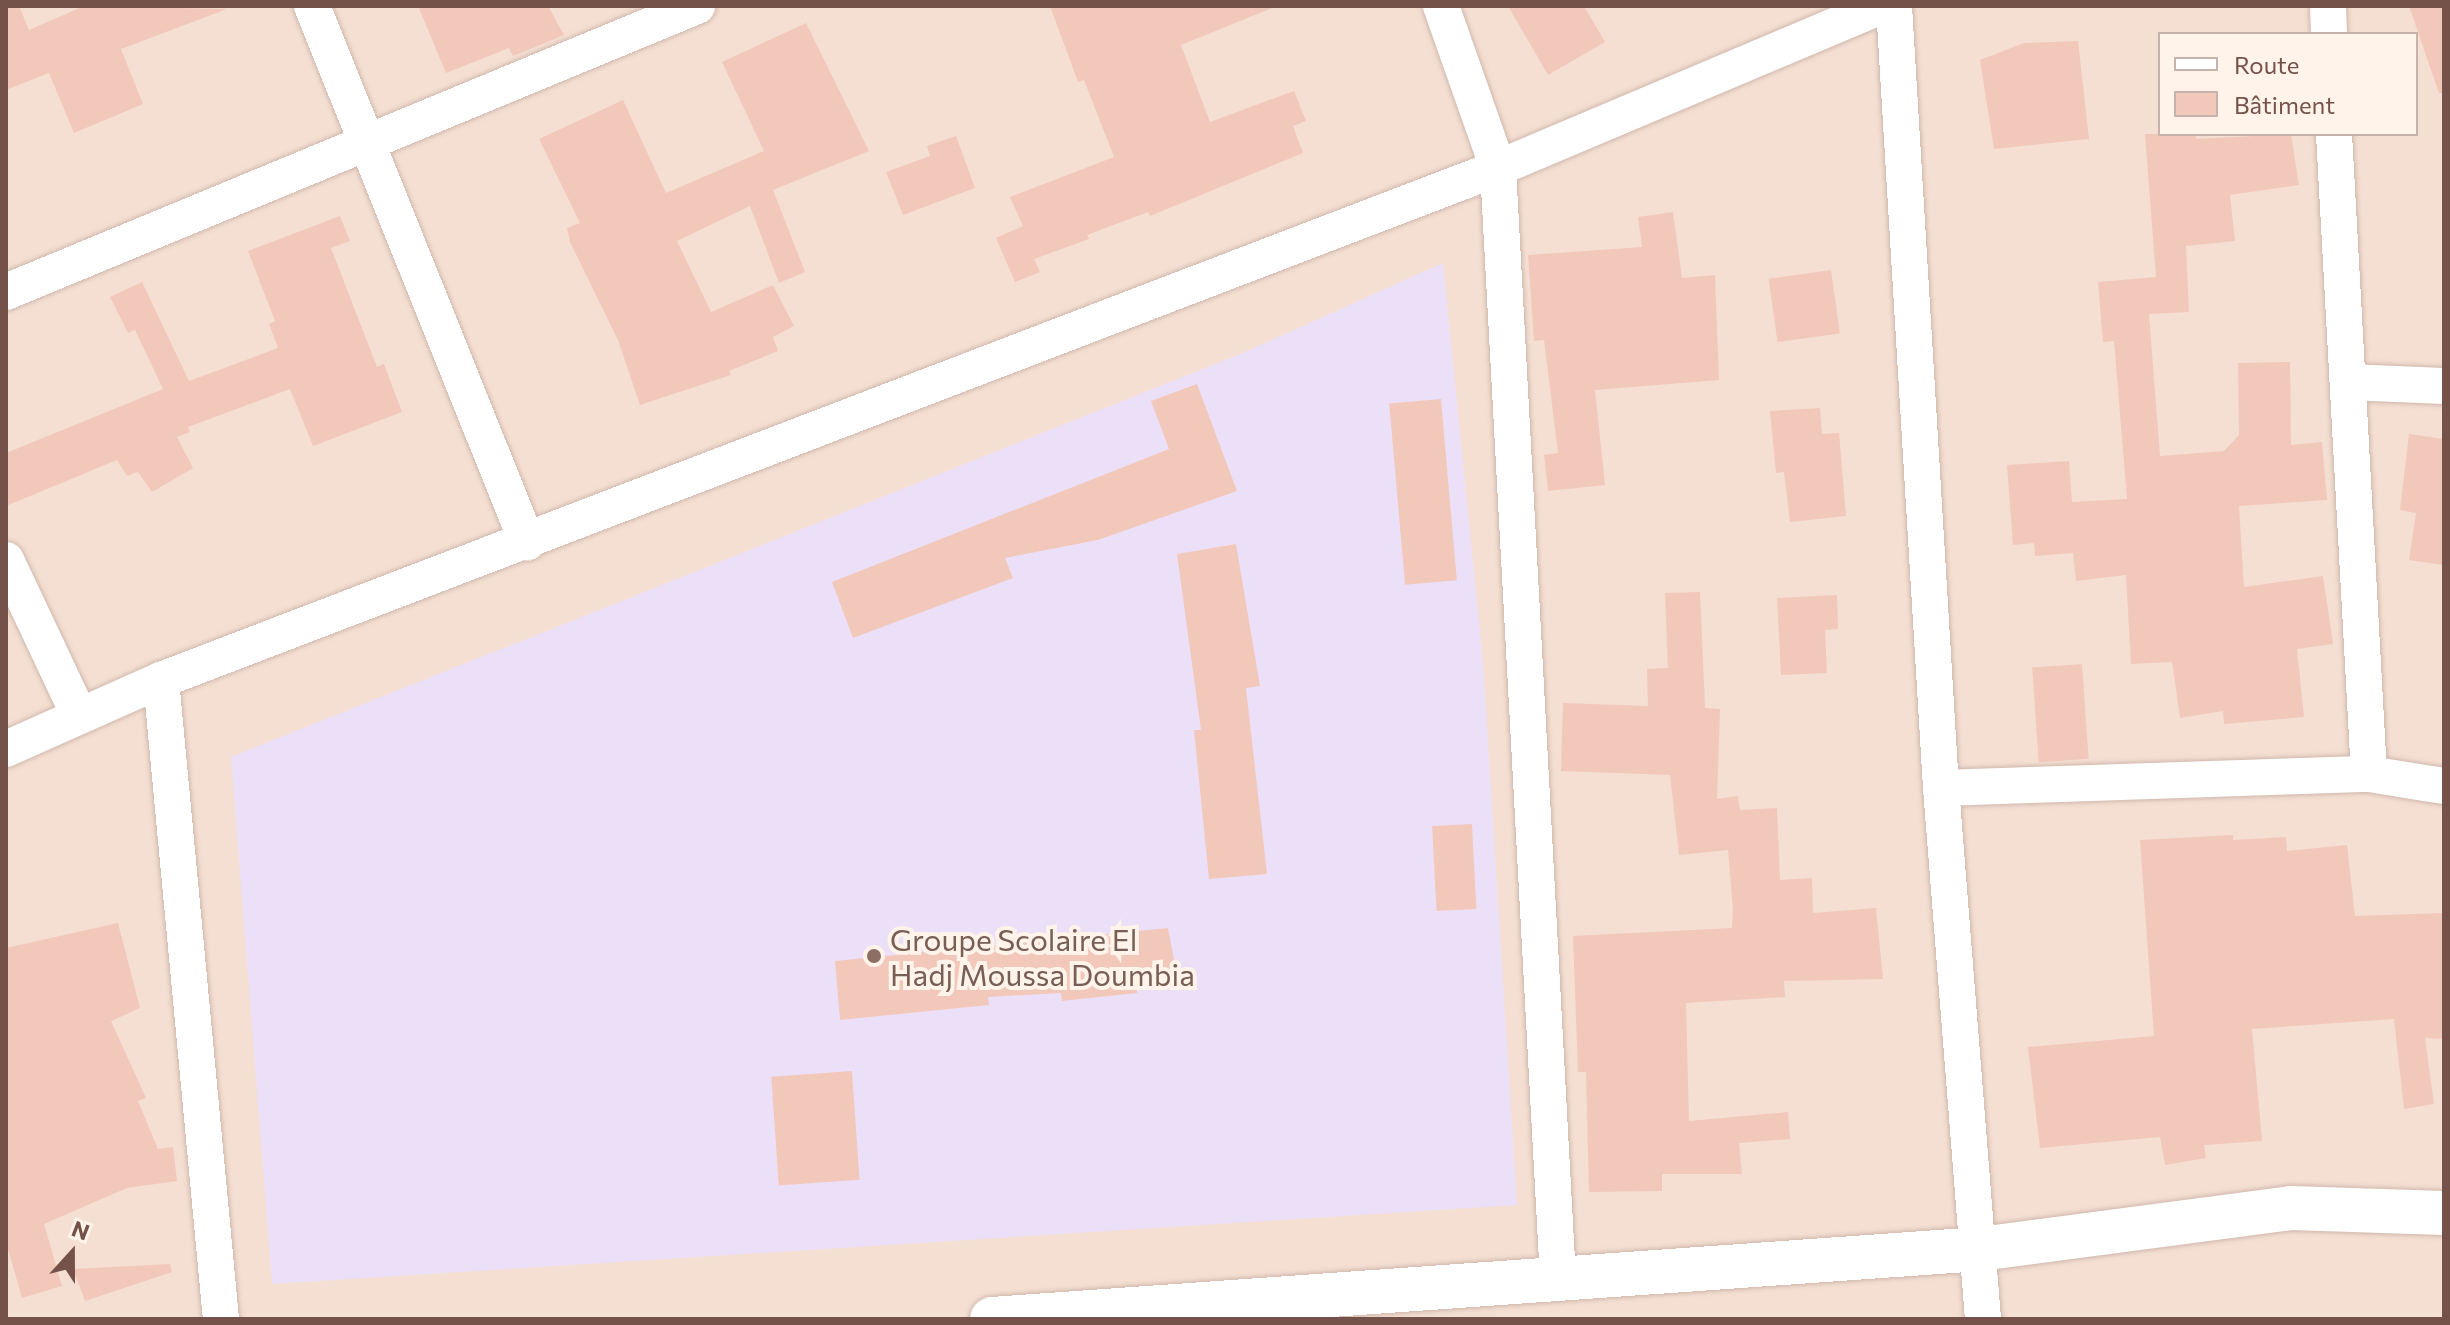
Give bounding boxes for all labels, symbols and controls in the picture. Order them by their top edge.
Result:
legend [2158,32,2418,136]
text: Route [2234,50,2299,79]
text: Bâtiment [2234,90,2335,119]
place label: Groupe Scolaire El Hadj Moussa Doumbia [890,921,1195,992]
marker: Groupe Scolaire El Hadj Moussa Doumbia [865,947,883,965]
north arrow [32,1213,112,1293]
text: N [68,1215,93,1246]

